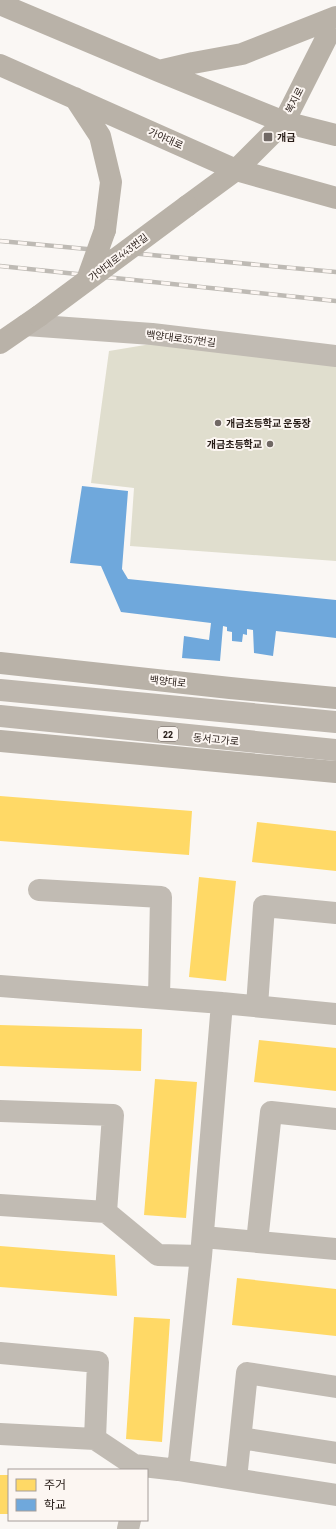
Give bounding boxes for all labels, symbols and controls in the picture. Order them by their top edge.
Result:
street label: 복지로 [282,85,306,115]
street label: 가야대로 [147,125,185,151]
marker: 개금 [262,131,274,143]
place label: 개금 [277,131,295,143]
street label: 가야대로443번길 [86,231,150,283]
street label: 백양대로357번길 [145,328,217,348]
place label: 개금초등학교 운동장 [226,417,311,429]
marker: 개금초등학교 운동장 [213,418,223,428]
place label: 개금초등학교 [207,438,262,450]
marker: 개금초등학교 [265,439,275,449]
street label: 백양대로 [149,673,187,689]
road number: 22 [158,727,178,741]
street label: 동서고가로 [193,731,239,747]
legend [8,1469,148,1521]
text: 주거 [44,1477,66,1491]
text: 학교 [44,1497,66,1511]

